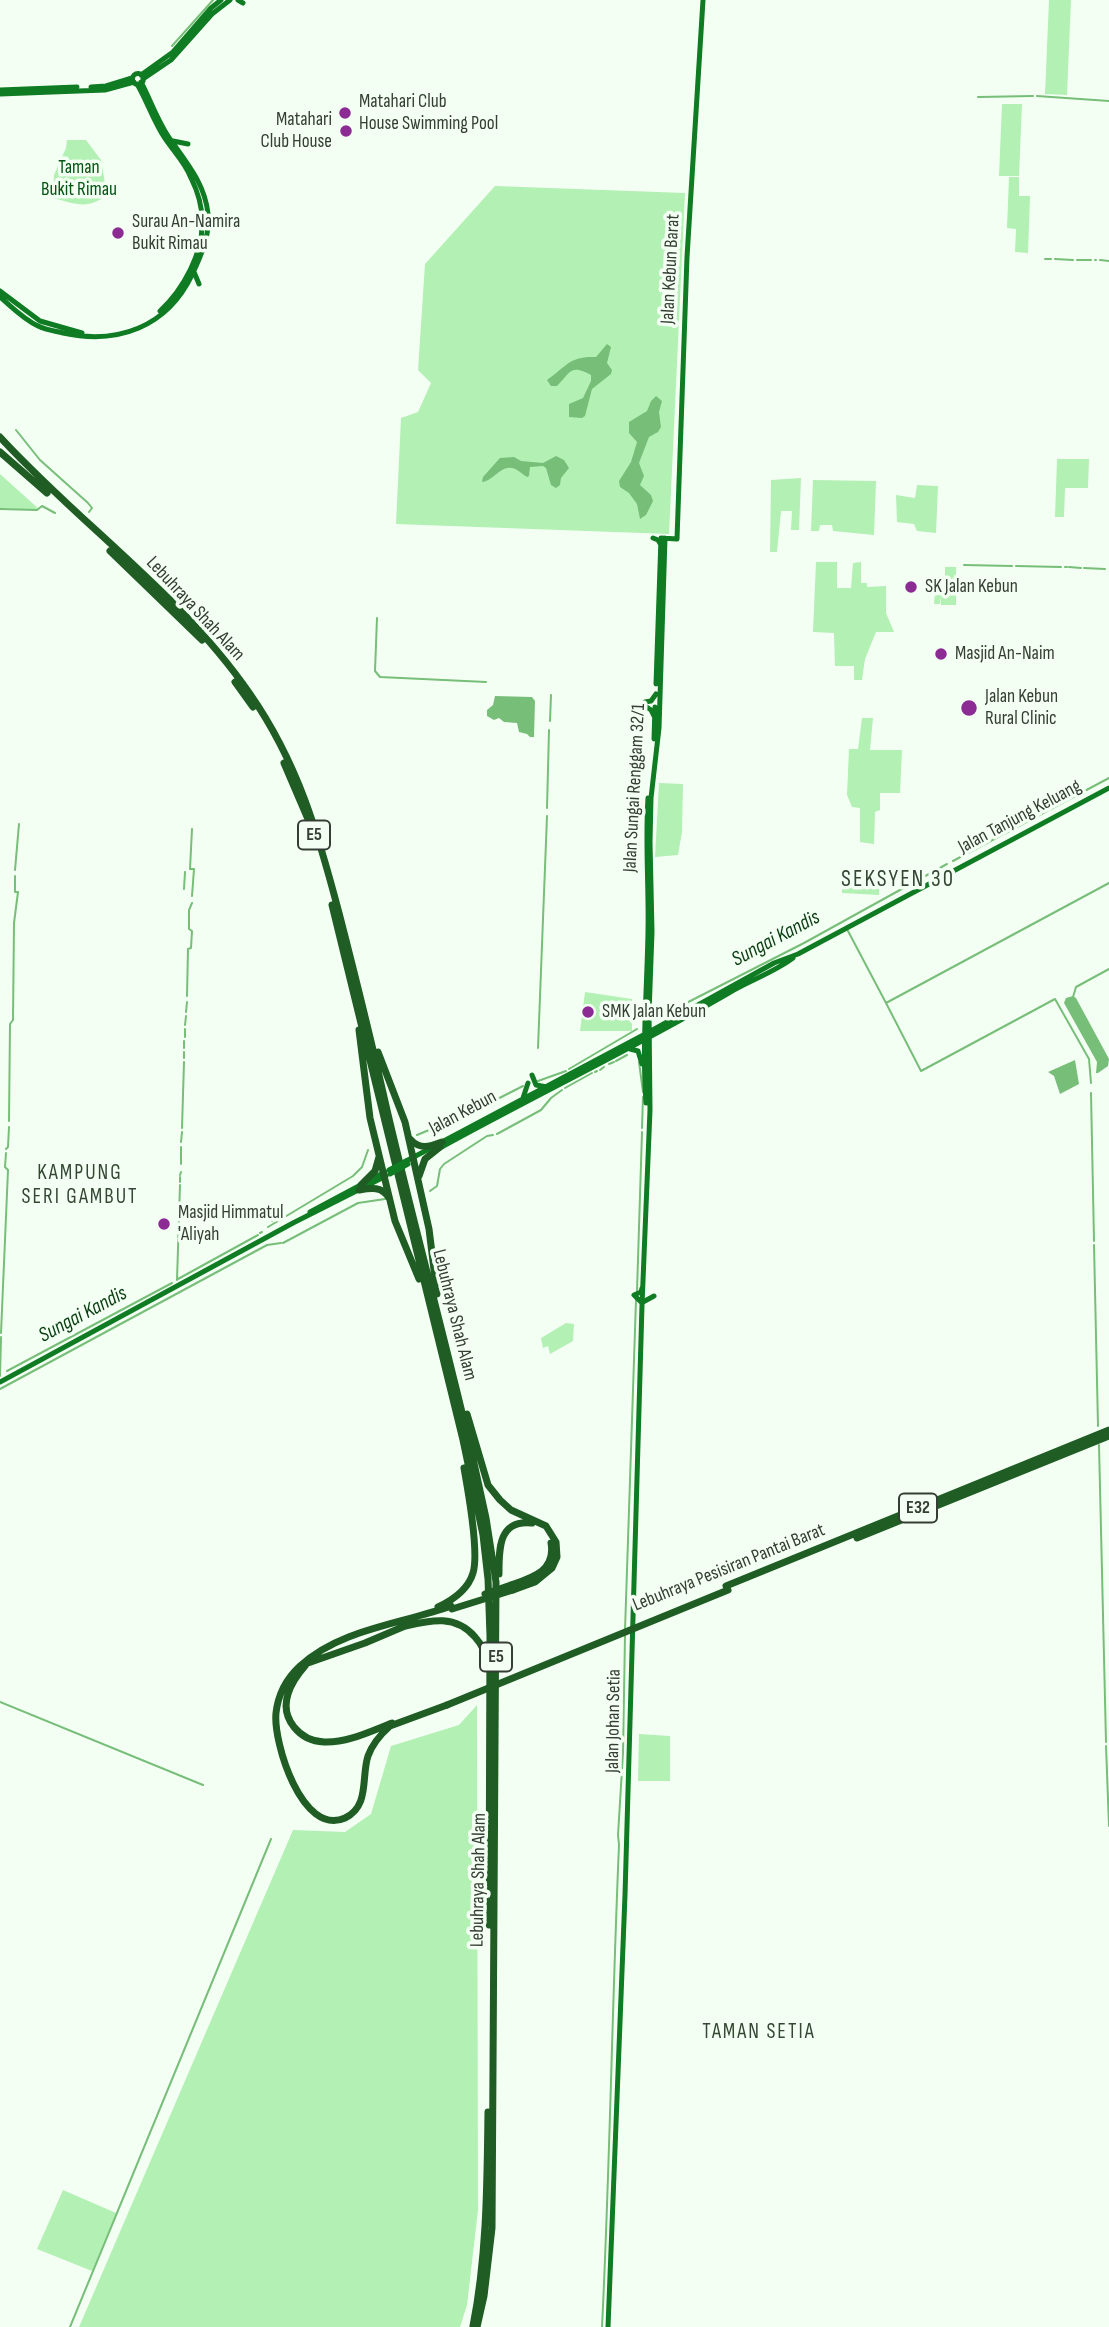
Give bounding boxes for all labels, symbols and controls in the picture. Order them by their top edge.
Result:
place label: Matahari Club House Swimming Pool [359,91,498,135]
marker: Matahari Club House Swimming Pool [337,105,353,121]
place label: Matahari Club House [260,109,332,153]
marker: Matahari Club House [338,123,354,139]
park label: Taman Bukit Rimau [41,157,117,201]
place label: Surau An-Namira Bukit Rimau [132,211,240,255]
street label: Jalan Kebun Barat [657,213,685,325]
marker: Surau An-Namira Bukit Rimau [110,225,126,241]
street label: Lebuhraya Shah Alam [141,552,249,666]
place label: SK Jalan Kebun [925,576,1018,598]
marker: SK Jalan Kebun [903,579,919,595]
place label: Masjid An-Naim [955,643,1055,665]
marker: Masjid An-Naim [933,646,949,662]
place label: Jalan Kebun Rural Clinic [985,686,1058,730]
marker: Jalan Kebun Rural Clinic [959,698,979,718]
street label: Jalan Sungai Renggam 32/1 [619,703,651,873]
street label: Jalan Tanjung Keluang [955,775,1085,859]
road number: E5 [298,820,330,850]
district label: SEKSYEN 30 [842,866,954,894]
water label: Sungai Kandis [728,905,824,973]
place label: SMK Jalan Kebun [602,1001,706,1023]
marker: SMK Jalan Kebun [580,1004,596,1020]
street label: Jalan Kebun [425,1086,501,1140]
district label: KAMPUNG SERI GAMBUT [23,1161,137,1211]
place label: Masjid Himmatul 'Aliyah [178,1202,283,1246]
marker: Masjid Himmatul 'Aliyah [156,1216,172,1232]
street label: Lebuhraya Shah Alam [427,1247,481,1383]
water label: Sungai Kandis [35,1281,131,1349]
road number: E32 [899,1493,937,1522]
street label: Lebuhraya Pesisiran Pantai Barat [630,1519,828,1617]
road number: E5 [480,1642,512,1672]
street label: Jalan Johan Setia [602,1669,626,1773]
street label: Lebuhraya Shah Alam [466,1813,492,1947]
district label: TAMAN SETIA [704,2020,814,2046]

